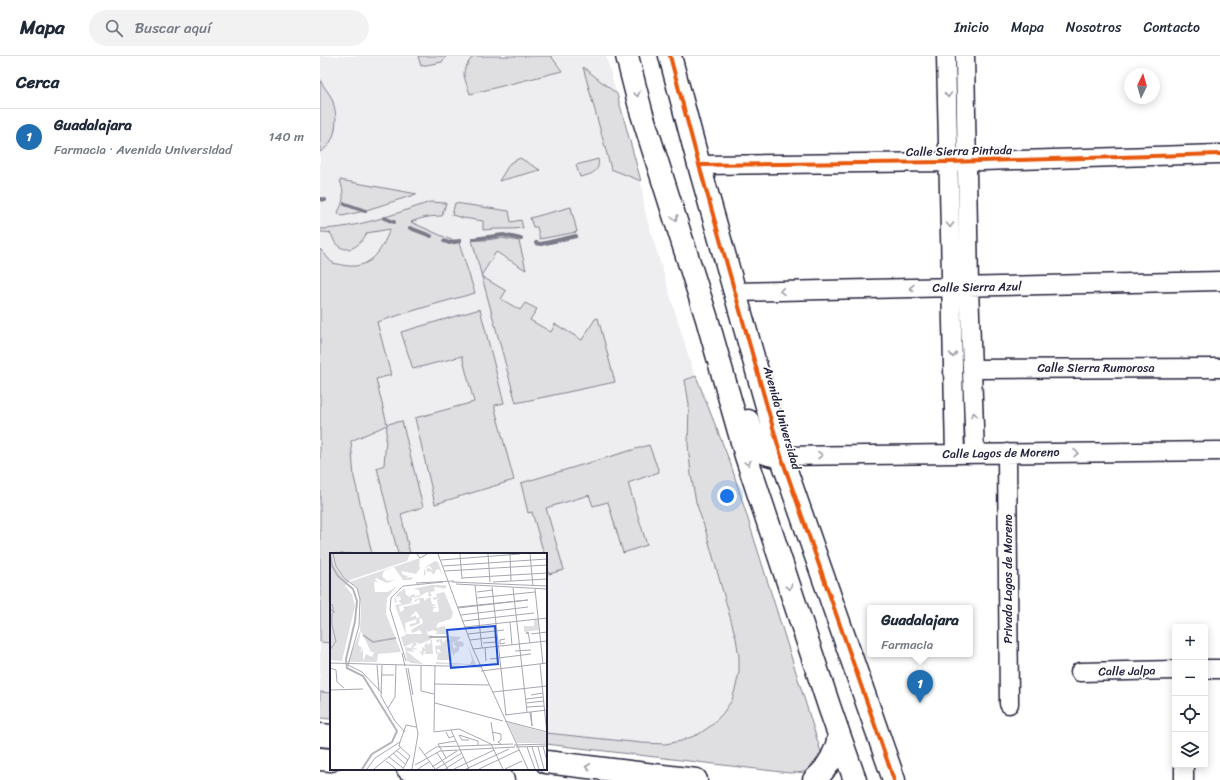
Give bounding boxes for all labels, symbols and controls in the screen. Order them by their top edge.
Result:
search box [89,10,369,46]
text: Mapa [20,11,65,44]
text: Buscar aquí [135,15,211,41]
text: Inicio [954,15,989,40]
text: Mapa [1011,15,1044,40]
text: Nosotros [1066,15,1121,40]
text: Contacto [1143,15,1200,40]
icon: search [103,17,125,39]
text: Cerca [16,67,59,97]
north arrow [1124,68,1160,104]
one-way arrow [632,90,641,97]
one-way arrow [943,92,952,98]
text: Guadalajara [54,112,132,138]
text: 1 [26,125,32,148]
text: 140 m [269,125,304,148]
text: Farmacia · Avenida Universidad [54,138,232,161]
street label: Calle Sierra Pintada [906,139,1013,163]
one-way arrow [670,214,679,221]
one-way arrow [946,222,954,228]
street label: Calle Sierra Azul [932,275,1022,299]
one-way arrow [909,284,915,292]
one-way arrow [779,287,785,295]
one-way arrow [948,352,957,358]
street label: Calle Sierra Rumorosa [1037,357,1155,379]
street label: Avenida Universidad [756,363,807,473]
one-way arrow [969,412,978,418]
street label: Calle Lagos de Moreno [942,441,1060,465]
one-way arrow [1073,449,1079,457]
one-way arrow [817,451,823,459]
one-way arrow [743,460,752,467]
your location [717,486,737,506]
street label: Privada Lagos de Moreno [997,514,1019,644]
inset map [330,553,547,770]
one-way arrow [784,583,793,590]
popup [867,605,973,657]
text: Guadalajara [881,607,959,633]
map controls [1172,624,1208,768]
button: + [1172,624,1208,660]
text: Farmacia [881,633,933,656]
street label: Calle Jalpa [1098,660,1156,682]
button: − [1172,660,1208,696]
pin: 1 [907,670,933,703]
button: locate [1172,696,1208,732]
button: layers [1172,732,1208,768]
one-way arrow [585,763,591,772]

